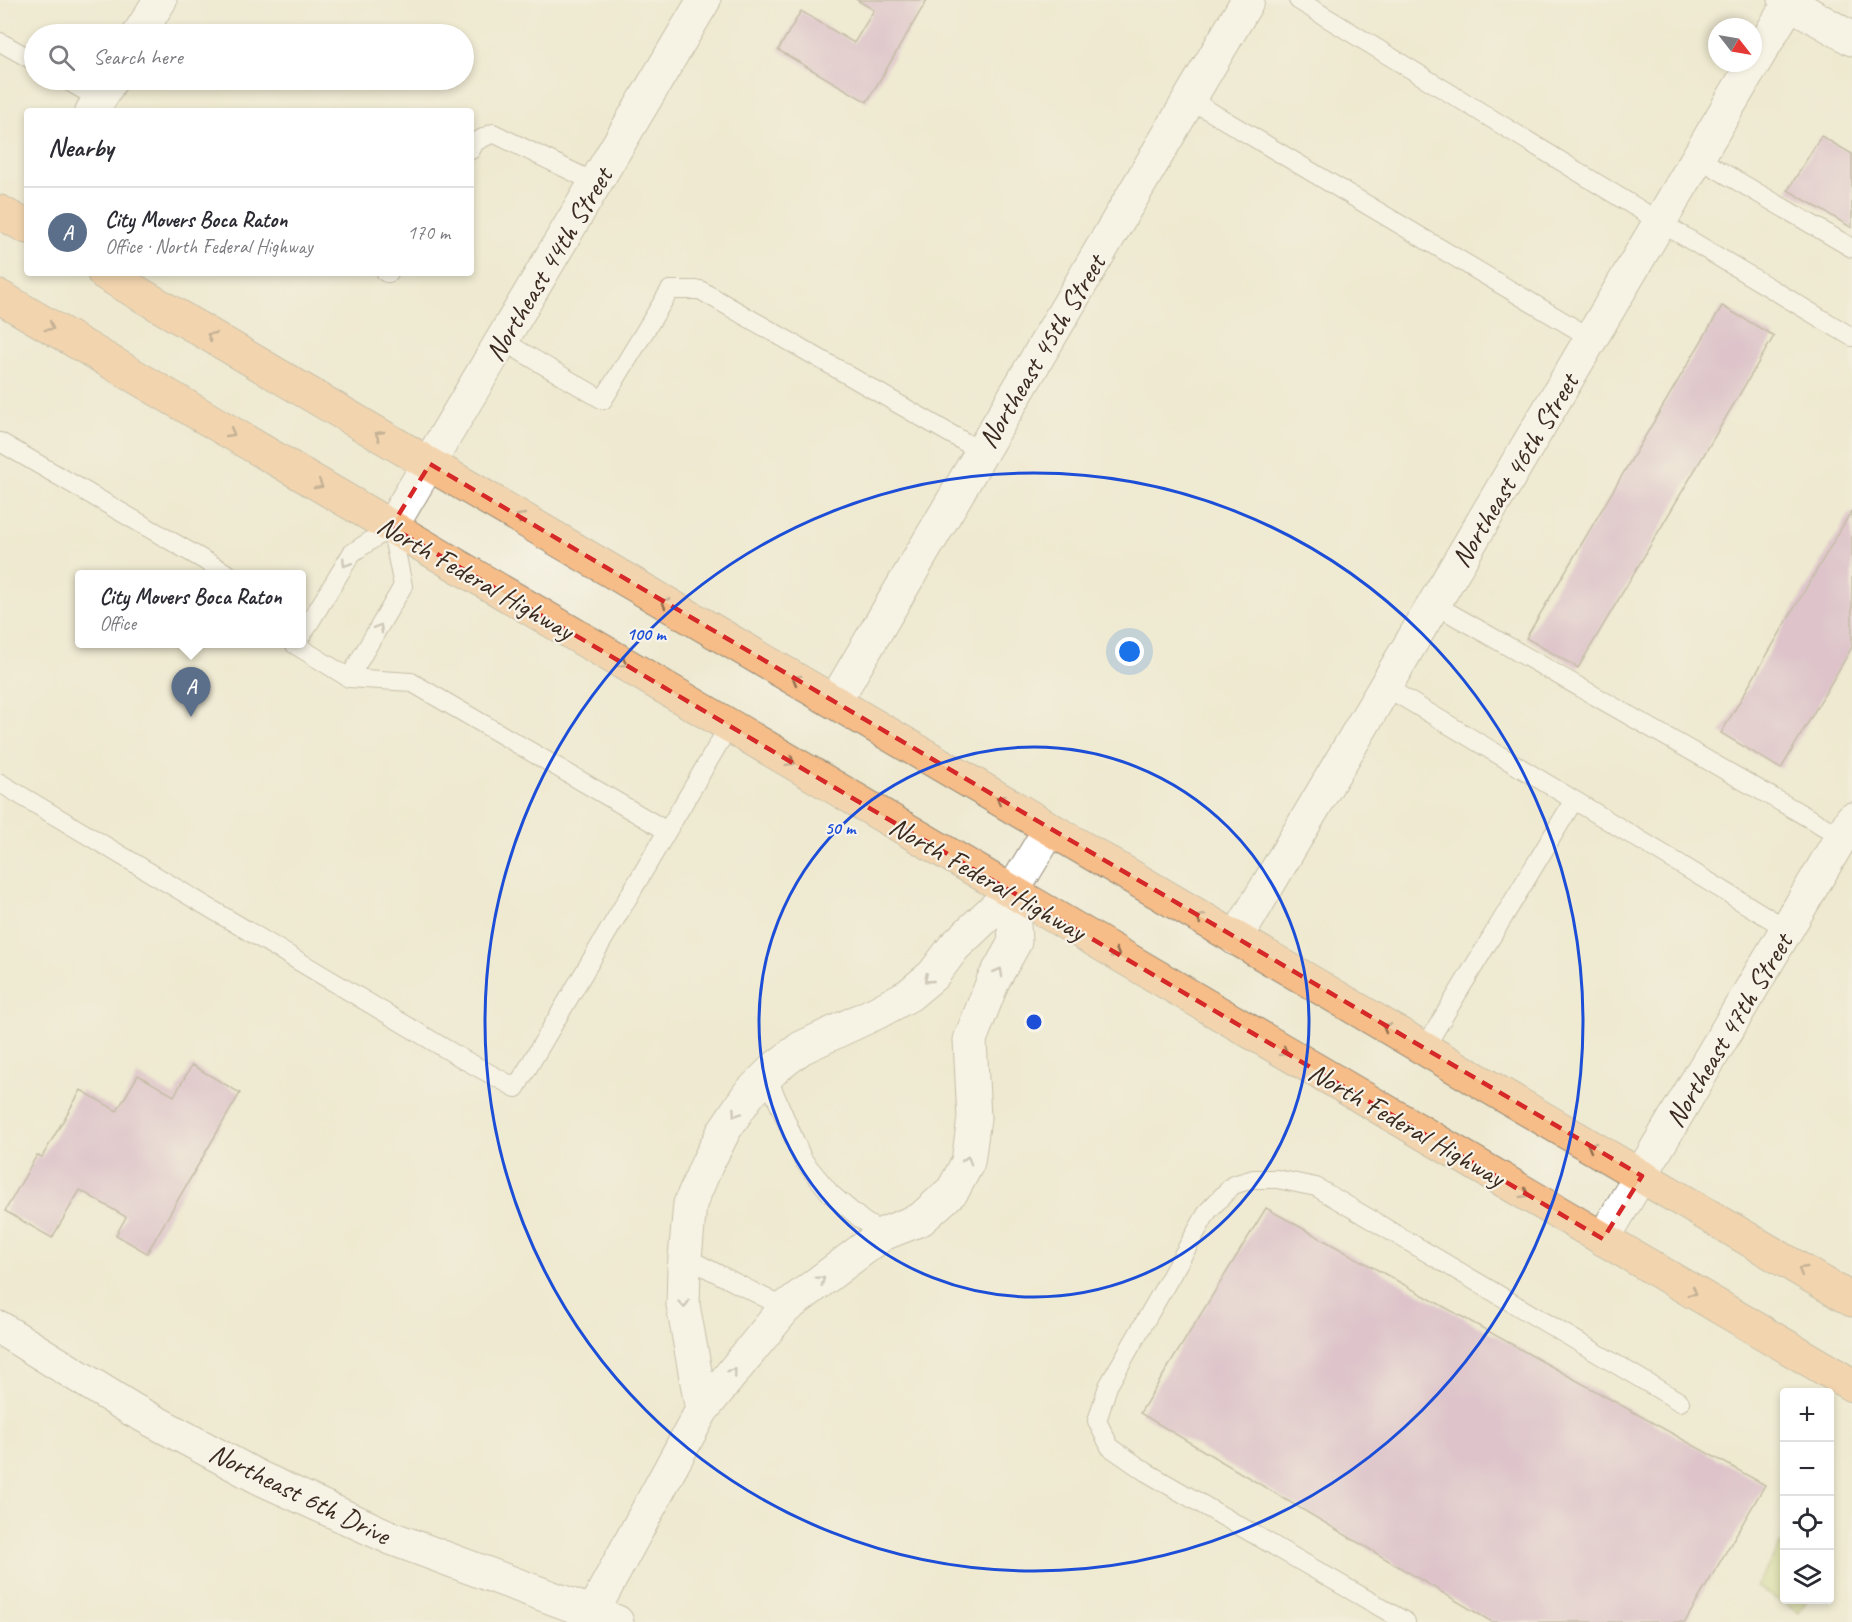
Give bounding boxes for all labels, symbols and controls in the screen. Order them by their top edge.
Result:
north arrow [1708,18,1762,72]
search box [24,24,474,90]
icon: search [45,41,78,74]
text: Search here [93,43,183,71]
text: Nearby [48,131,113,164]
street label: Northeast 44th Street [477,159,621,367]
text: City Movers Boca Raton [105,206,287,234]
text: A [62,220,73,245]
text: 170 m [407,220,450,245]
text: Office · North Federal Highway [105,234,312,259]
street label: Northeast 45th Street [970,246,1114,454]
one-way arrow [44,320,54,331]
one-way arrow [207,331,217,343]
street label: Northeast 46th Street [1443,365,1587,573]
one-way arrow [225,426,236,438]
one-way arrow [375,430,385,442]
one-way arrow [313,478,323,489]
street label: North Federal Highway [372,507,582,649]
one-way arrow [516,513,526,524]
one-way arrow [341,557,353,567]
popup [75,570,306,648]
text: City Movers Boca Raton [99,583,282,611]
one-way arrow [661,598,671,609]
text: Office [99,611,136,636]
text: 100 m [627,623,667,645]
one-way arrow [372,624,383,634]
your location [1115,637,1144,666]
one-way arrow [616,656,627,668]
pin: A [172,668,210,717]
one-way arrow [792,674,802,686]
one-way arrow [785,755,795,767]
one-way arrow [996,795,1006,806]
street label: North Federal Highway [884,808,1094,950]
text: 50 m [825,817,857,839]
one-way arrow [1196,913,1206,925]
street label: Northeast 47th Street [1657,925,1801,1133]
one-way arrow [1110,946,1120,958]
one-way arrow [992,968,1003,978]
one-way arrow [924,972,934,983]
centre of rings [1024,1012,1044,1032]
one-way arrow [1382,1023,1392,1034]
one-way arrow [1278,1045,1288,1057]
street label: North Federal Highway [1303,1054,1513,1196]
one-way arrow [732,1106,743,1117]
one-way arrow [1587,1142,1597,1154]
one-way arrow [960,1155,972,1166]
one-way arrow [1519,1186,1529,1198]
one-way arrow [1798,1266,1808,1278]
one-way arrow [815,1277,826,1288]
one-way arrow [1687,1285,1697,1297]
one-way arrow [678,1299,691,1308]
one-way arrow [725,1368,736,1379]
map controls [1780,1388,1834,1604]
button: + [1780,1388,1834,1442]
street label: Northeast 6th Drive [204,1435,397,1553]
button: − [1780,1442,1834,1496]
button: locate [1780,1496,1834,1550]
button: layers [1780,1550,1834,1604]

